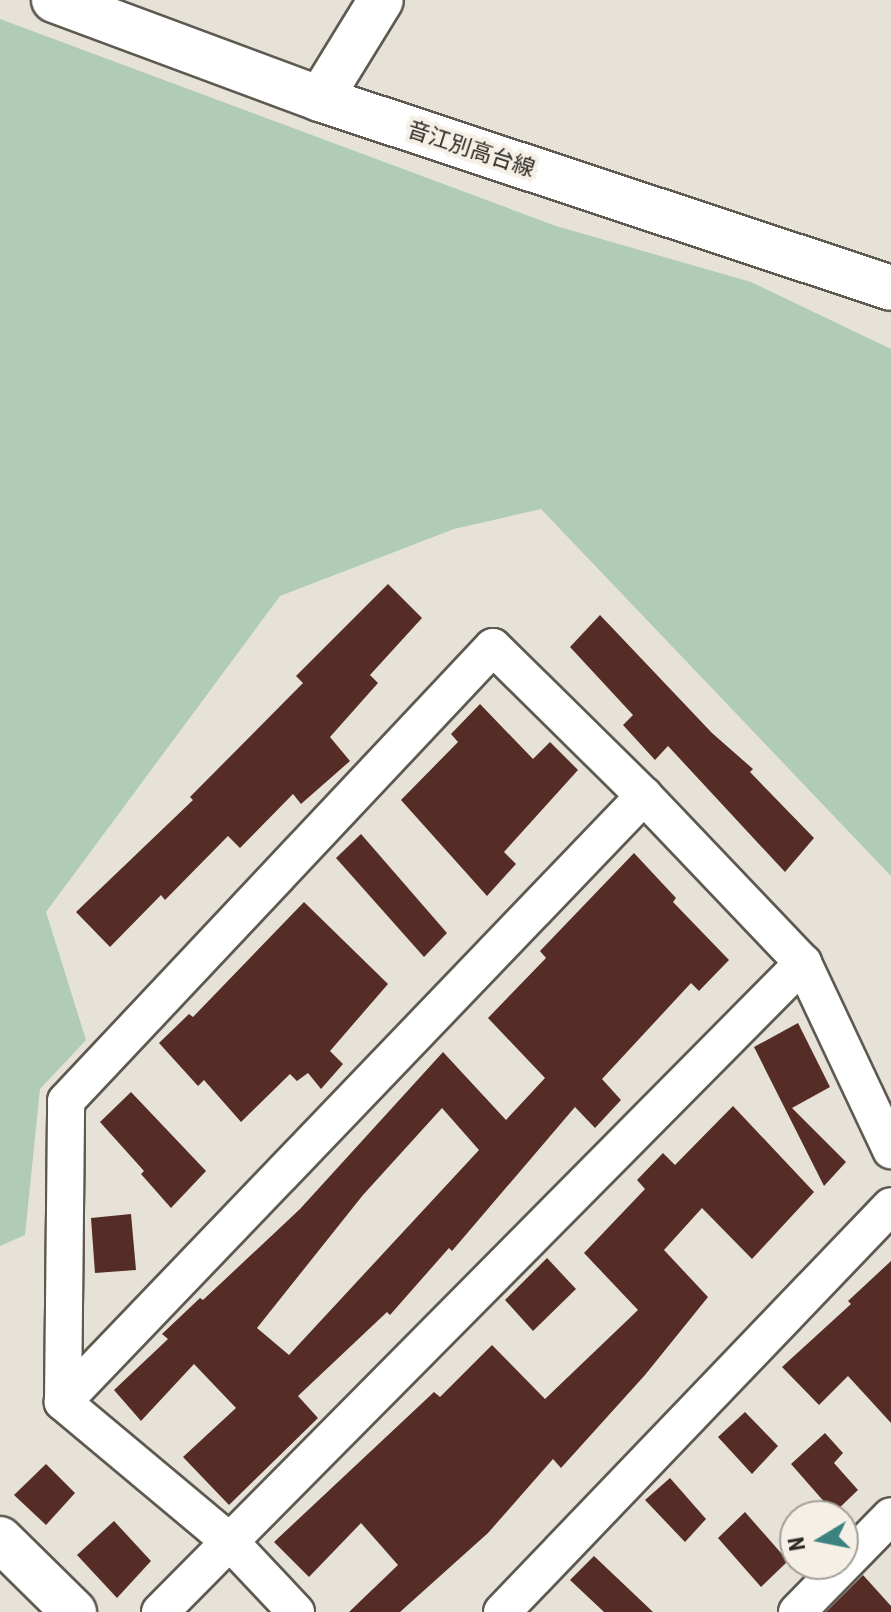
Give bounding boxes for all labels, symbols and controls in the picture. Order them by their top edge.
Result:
street label: 音江別高台線 [404,116,538,182]
north arrow [779,1500,859,1580]
text: N [783,1535,810,1553]

